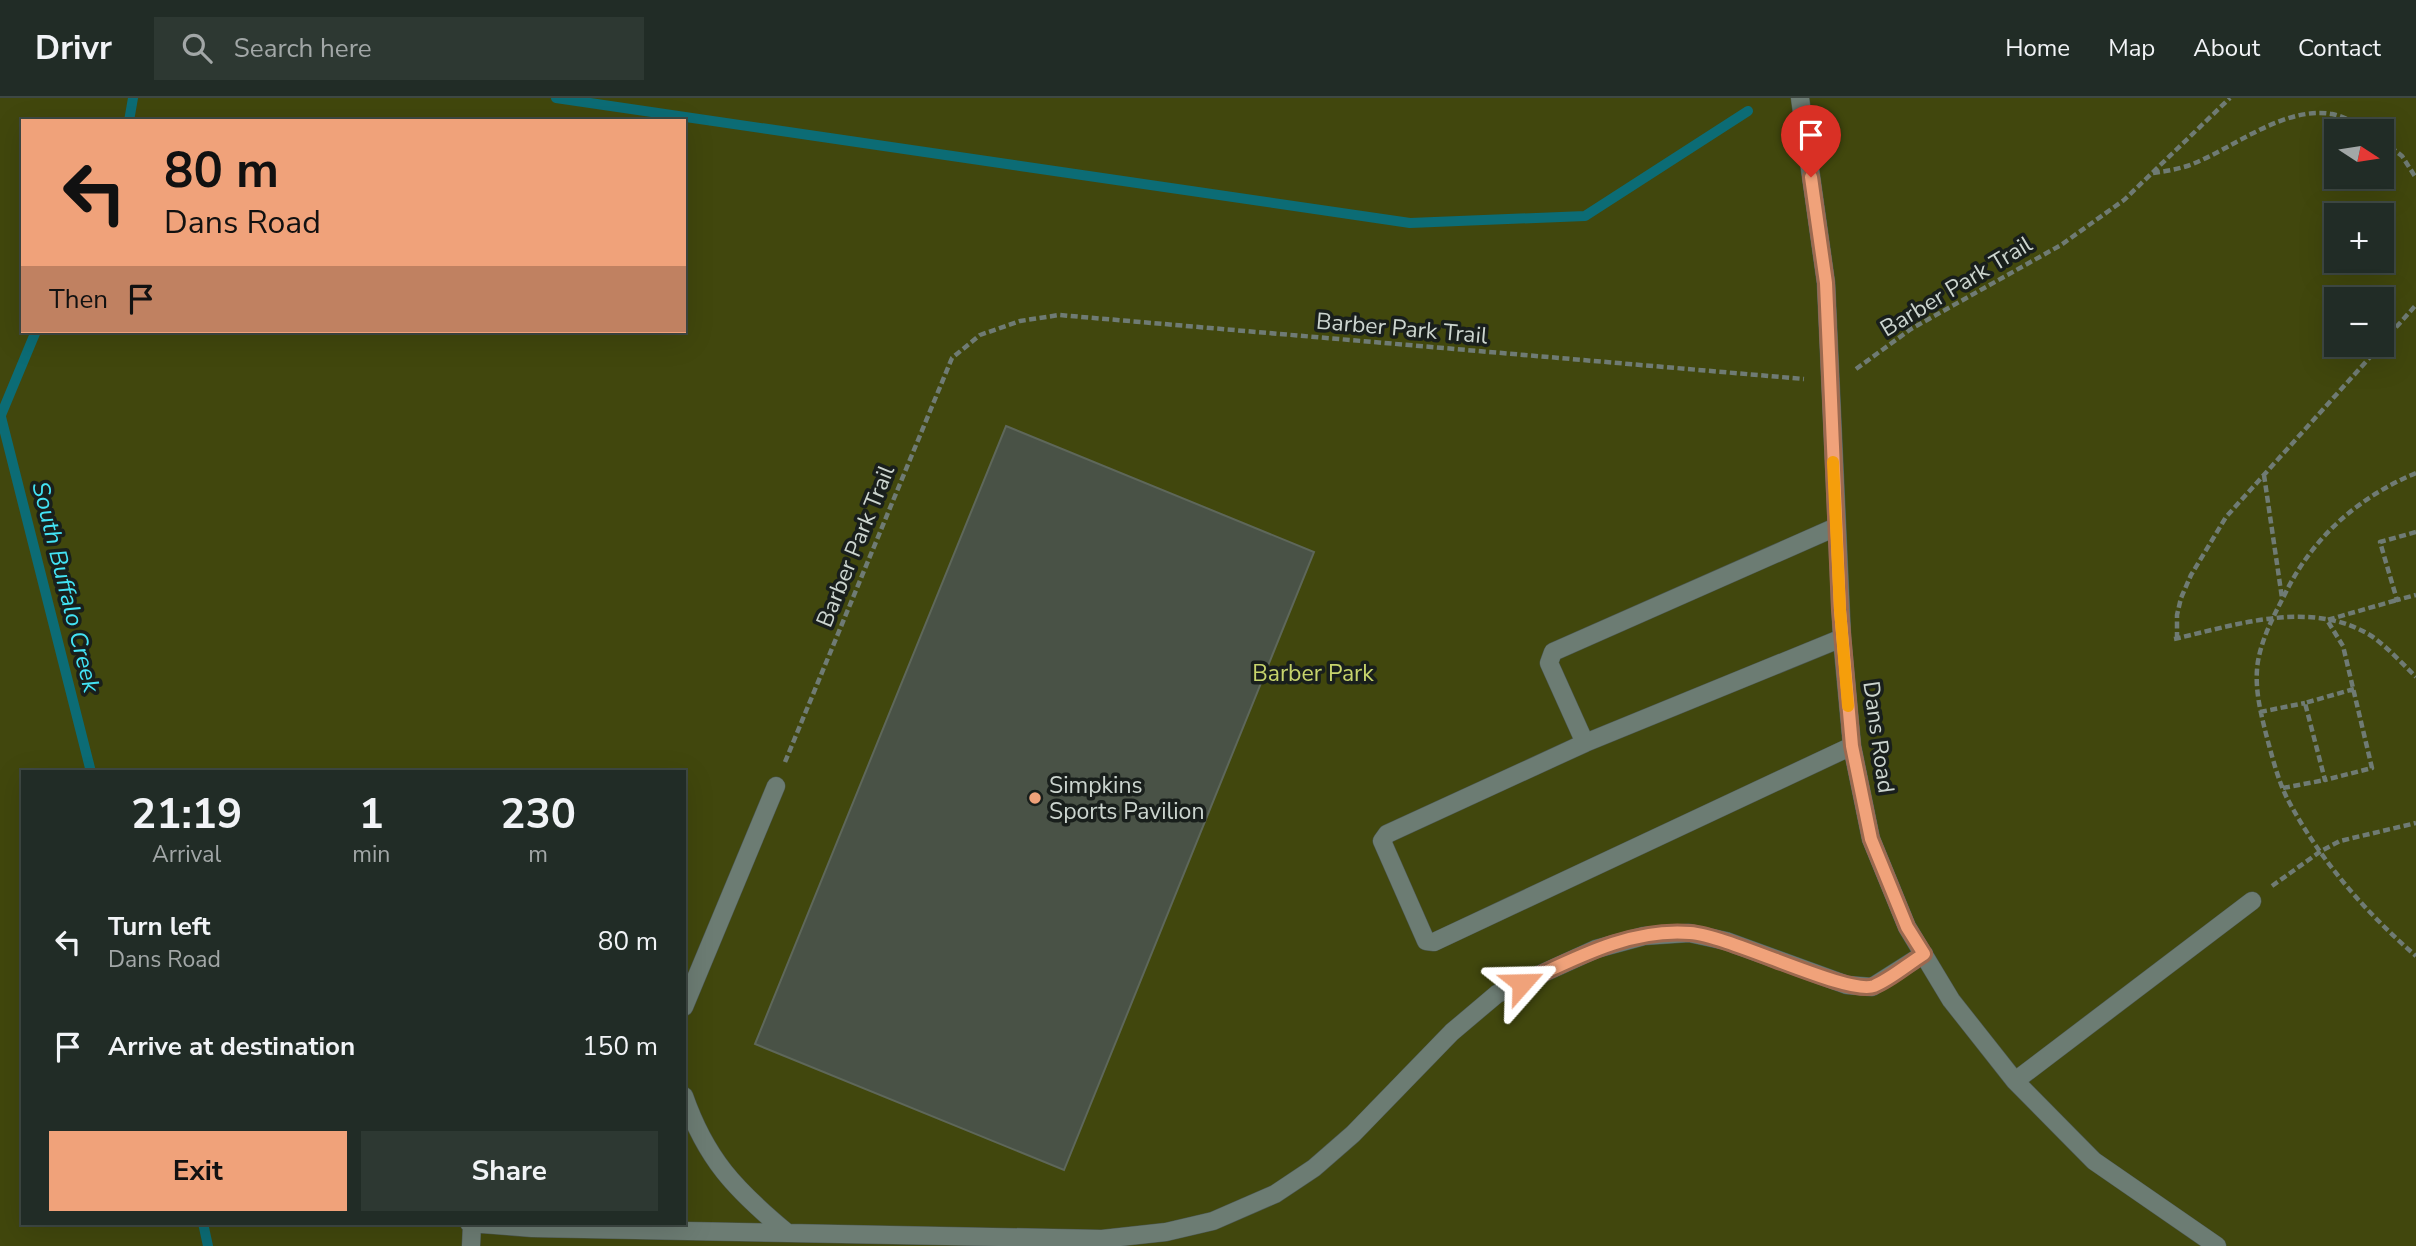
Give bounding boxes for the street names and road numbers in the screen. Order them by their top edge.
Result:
street label: Barber Park Trail [1874,229,2038,344]
street label: Barber Park Trail [1315,306,1489,351]
street label: Barber Park Trail [809,460,902,632]
street label: Dans Road [1855,679,1902,795]

